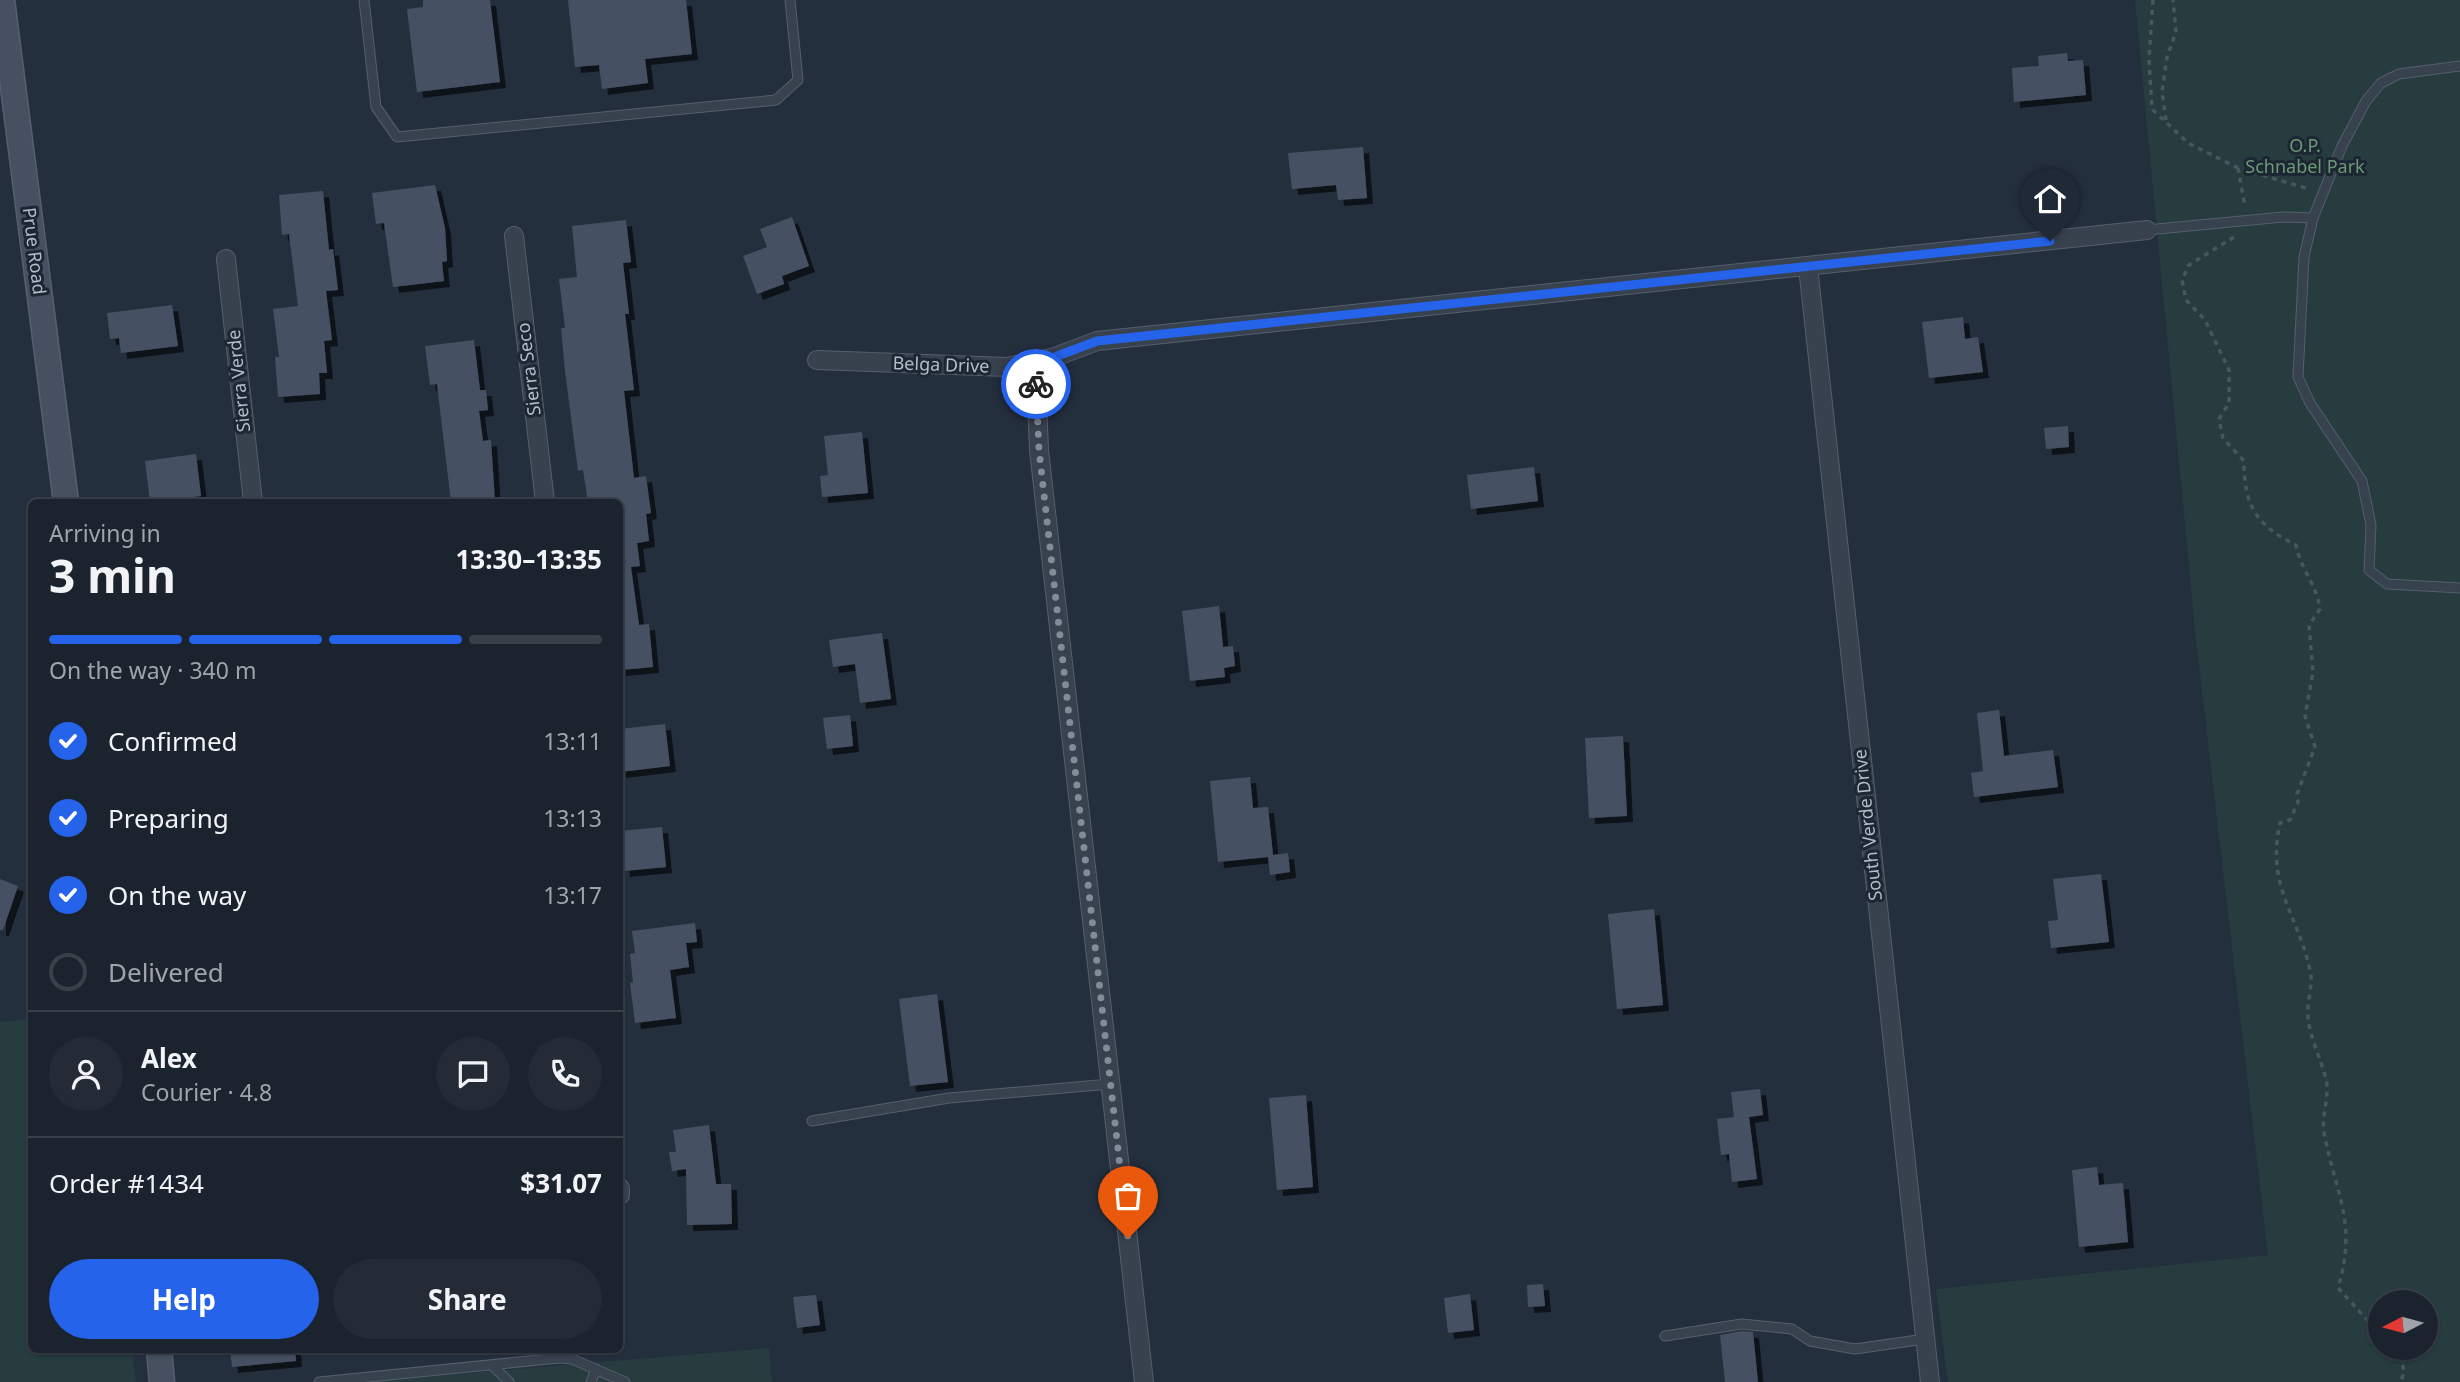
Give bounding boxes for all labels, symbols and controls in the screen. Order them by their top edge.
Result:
park label: O.P. Schnabel Park [2245,133,2365,178]
pin [2020,169,2080,241]
icon: home [2031,180,2069,218]
street label: Prue Road [18,206,52,296]
street label: Sierra Seco [510,321,546,417]
street label: Sierra Verde [221,329,255,434]
courier [1001,349,1071,419]
street label: Belga Drive [892,350,990,378]
icon: bike [1017,365,1055,403]
text: Arriving in [49,517,161,549]
text: 13:30–13:35 [455,541,602,577]
text: 3 min [49,544,176,606]
text: On the way · 340 m [49,654,256,686]
icon: check [49,722,87,760]
text: Confirmed [108,723,238,759]
text: 13:11 [543,725,602,757]
street label: South Verde Drive [1847,748,1887,902]
icon: check [49,799,87,837]
text: Preparing [108,800,229,836]
text: 13:13 [543,802,602,834]
icon: check [49,876,87,914]
text: On the way [108,877,246,913]
text: 13:17 [543,879,602,911]
text: Delivered [108,954,224,990]
button: person [49,1037,123,1111]
button: chat [436,1037,510,1111]
button: phone [528,1037,602,1111]
text: Alex [141,1040,197,1076]
text: Courier · 4.8 [141,1076,272,1108]
text: Order #1434 [49,1165,204,1201]
text: $31.07 [520,1165,602,1201]
pin [1098,1166,1158,1238]
icon: bag [1109,1177,1147,1215]
button: Help [49,1259,319,1339]
button: Share [333,1259,602,1339]
north arrow [2368,1290,2438,1360]
map controls [2368,1290,2438,1360]

